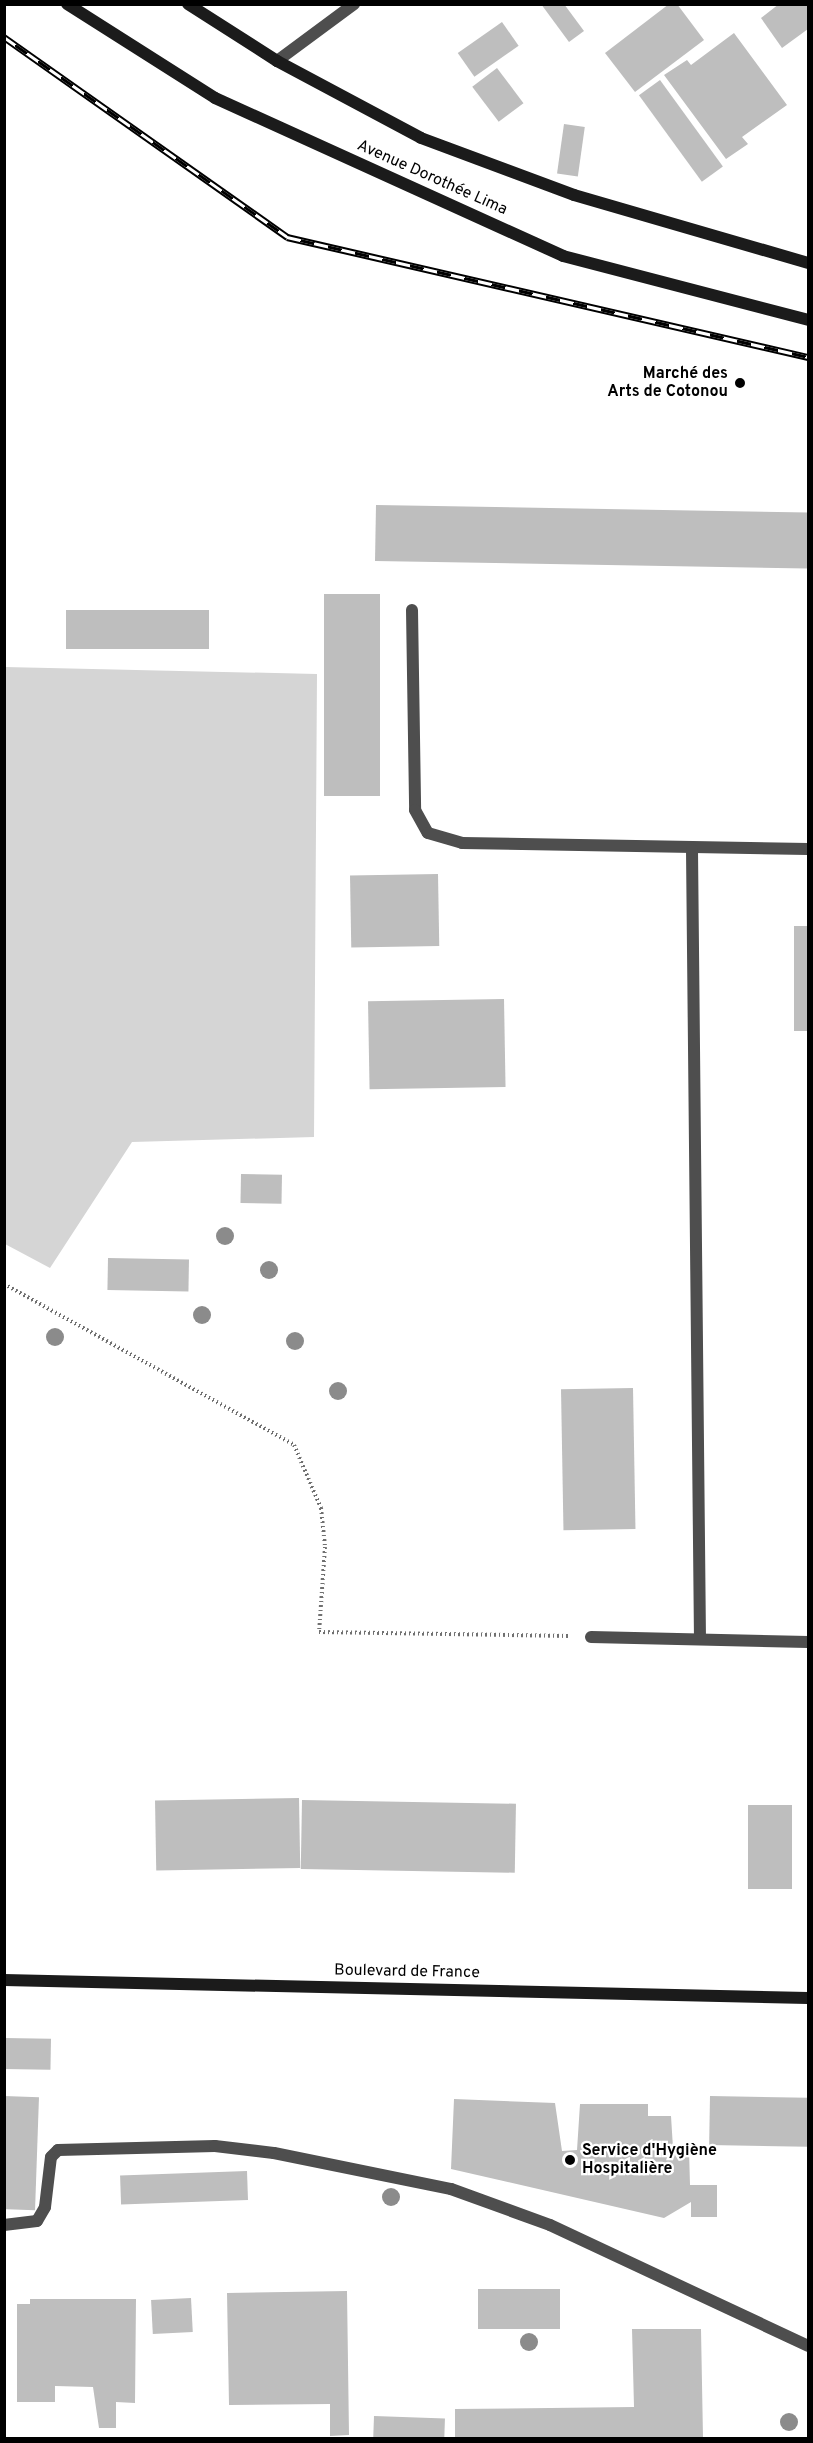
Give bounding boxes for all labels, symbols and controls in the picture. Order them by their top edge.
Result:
street label: Avenue Dorothée Lima [354,136,510,220]
place label: Marché des Arts de Cotonou [607,364,728,402]
marker: Marché des Arts de Cotonou [733,376,747,390]
street label: Boulevard de France [334,1961,480,1983]
place label: Service d'Hygiène Hospitalière [582,2141,717,2179]
marker: Service d'Hygiène Hospitalière [563,2153,577,2167]

